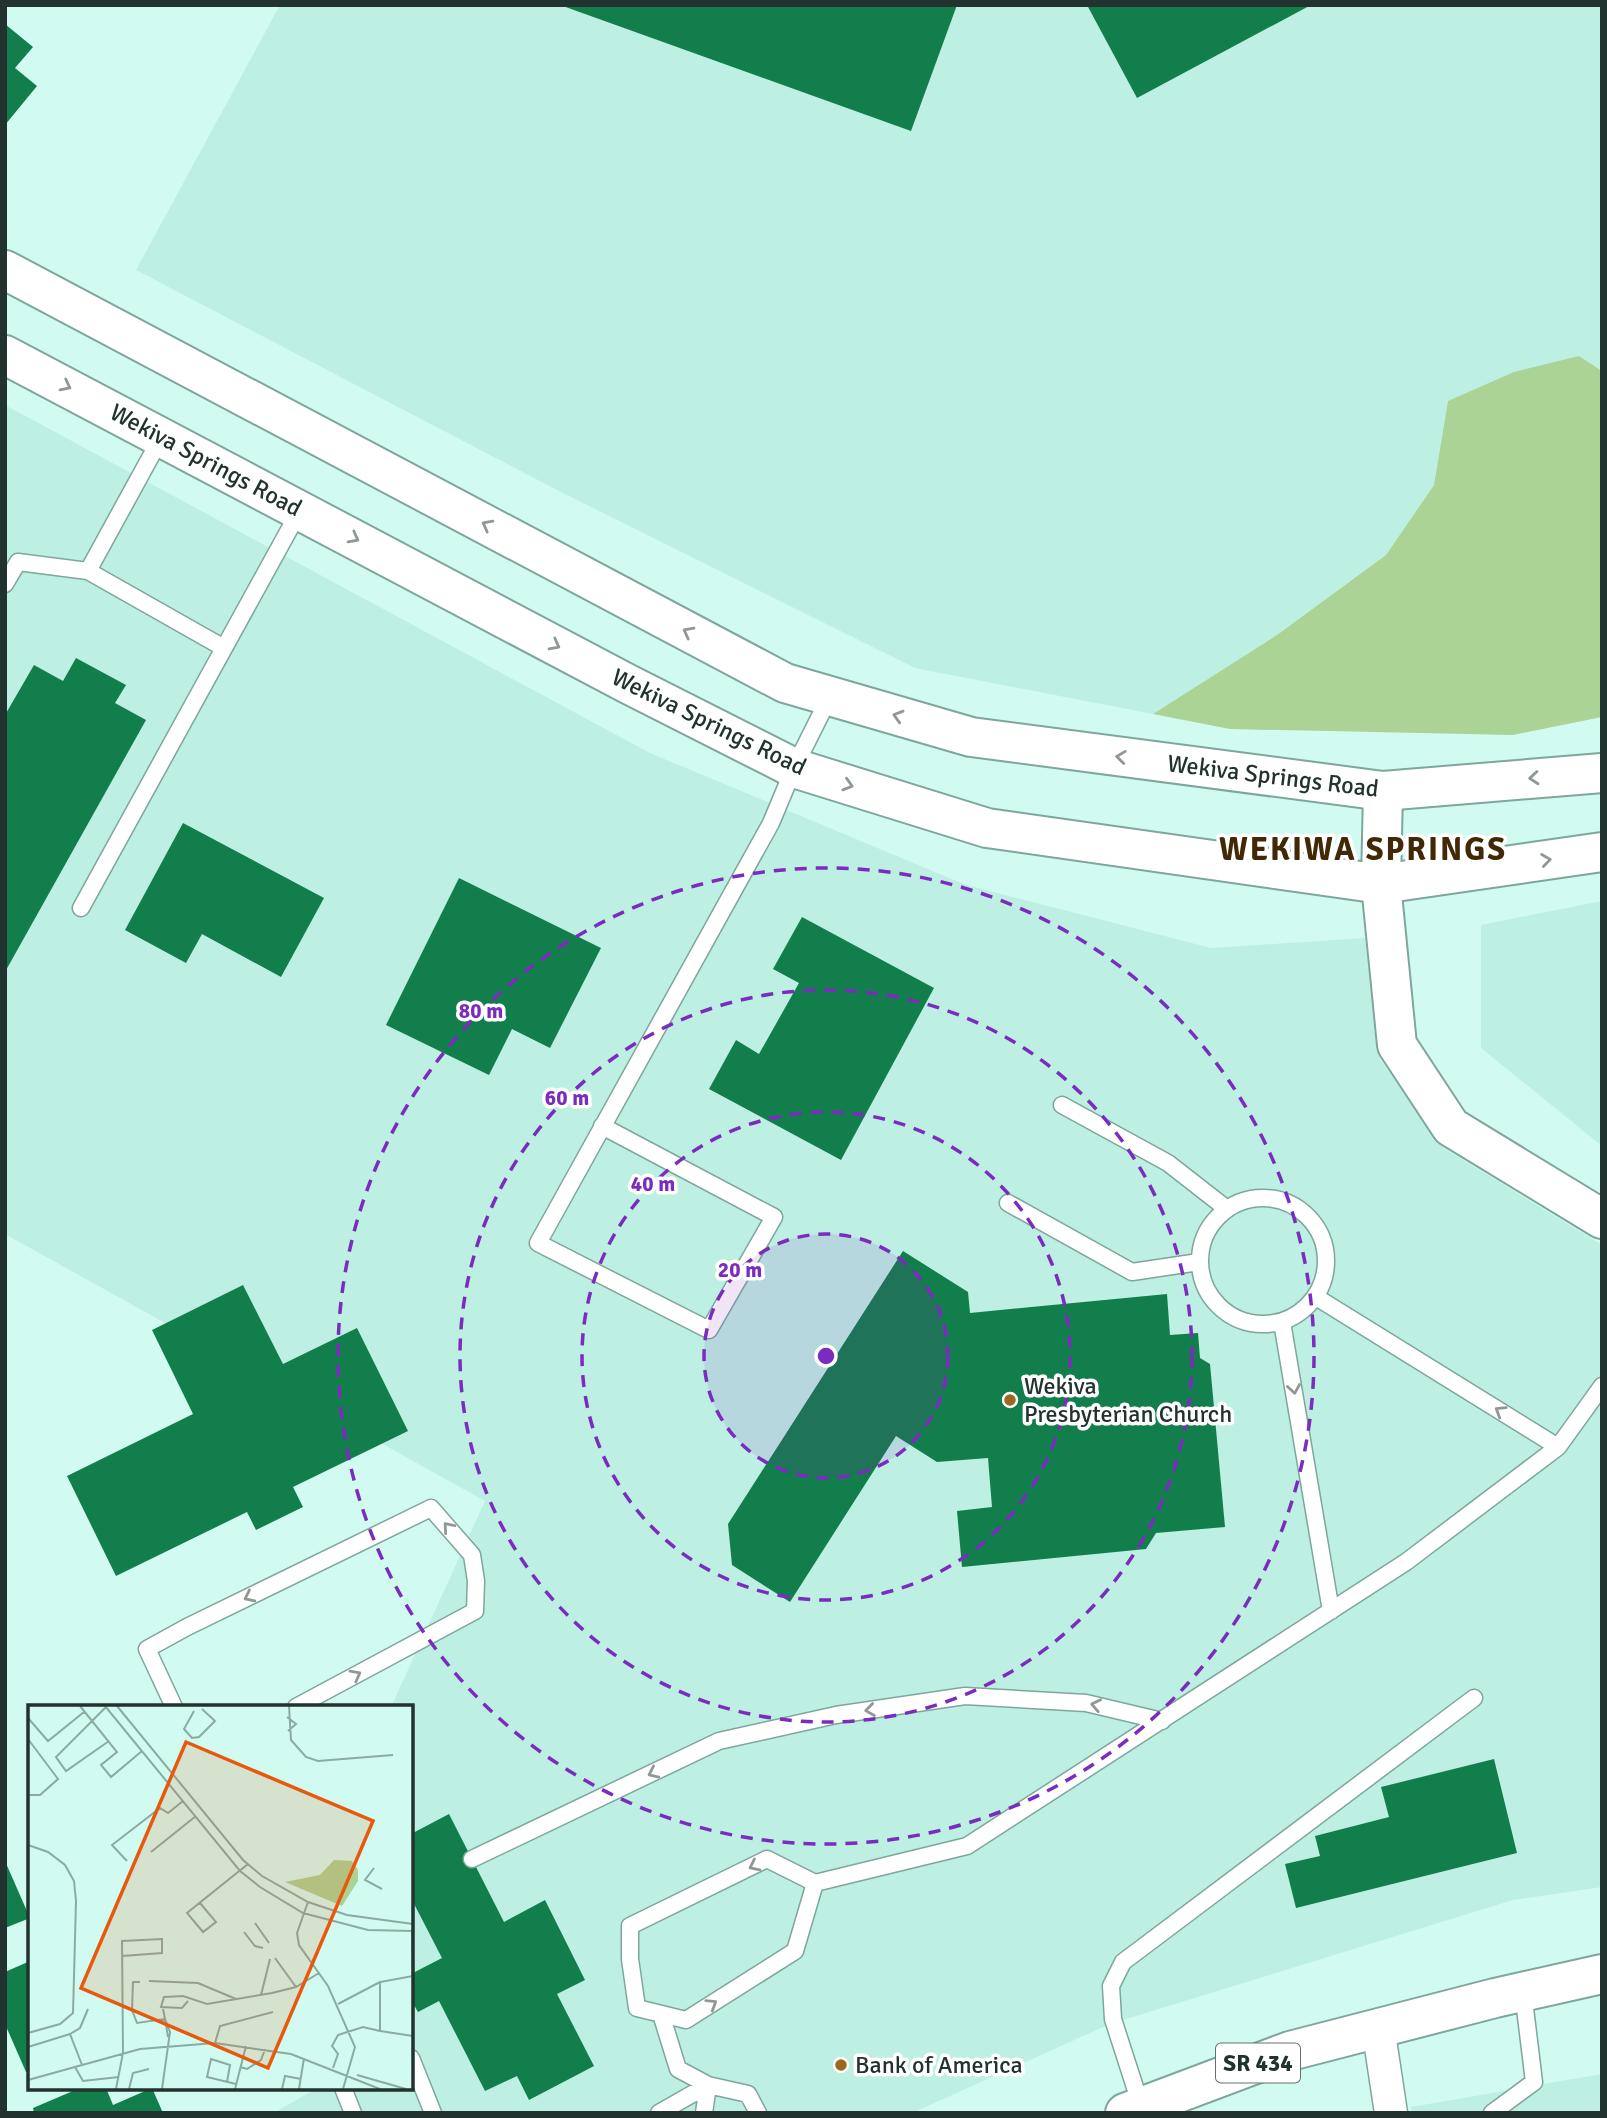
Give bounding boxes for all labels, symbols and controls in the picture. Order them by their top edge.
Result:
one-way arrow [59,378,71,392]
street label: Wekiva Springs Road [105,397,307,523]
one-way arrow [482,520,494,533]
one-way arrow [347,530,359,543]
one-way arrow [683,627,695,640]
one-way arrow [548,636,560,650]
street label: Wekiva Springs Road [607,662,811,782]
one-way arrow [892,710,904,724]
street label: Wekiva Springs Road [1166,748,1380,804]
one-way arrow [1116,749,1127,764]
one-way arrow [1528,770,1539,785]
one-way arrow [841,777,853,791]
district label: WEKIWA SPRINGS [1219,830,1507,869]
one-way arrow [1540,852,1552,867]
text: 80 m [459,998,503,1024]
text: 60 m [545,1085,589,1111]
text: 40 m [631,1171,675,1197]
text: 20 m [718,1257,762,1283]
centre of rings [814,1344,838,1368]
place label: Wekiva Presbyterian Church [1024,1371,1232,1429]
one-way arrow [1286,1383,1301,1395]
marker: Wekiva Presbyterian Church [1002,1392,1018,1408]
one-way arrow [1495,1406,1508,1419]
one-way arrow [444,1522,456,1535]
one-way arrow [244,1588,256,1602]
one-way arrow [349,1669,361,1683]
one-way arrow [1090,1699,1102,1714]
one-way arrow [864,1702,876,1717]
inset map [28,1705,413,2090]
one-way arrow [648,1765,660,1779]
one-way arrow [749,1857,761,1871]
one-way arrow [704,1999,717,2012]
road number: SR 434 [1216,2044,1300,2082]
place label: Bank of America [855,2050,1023,2080]
marker: Bank of America [833,2057,849,2073]

